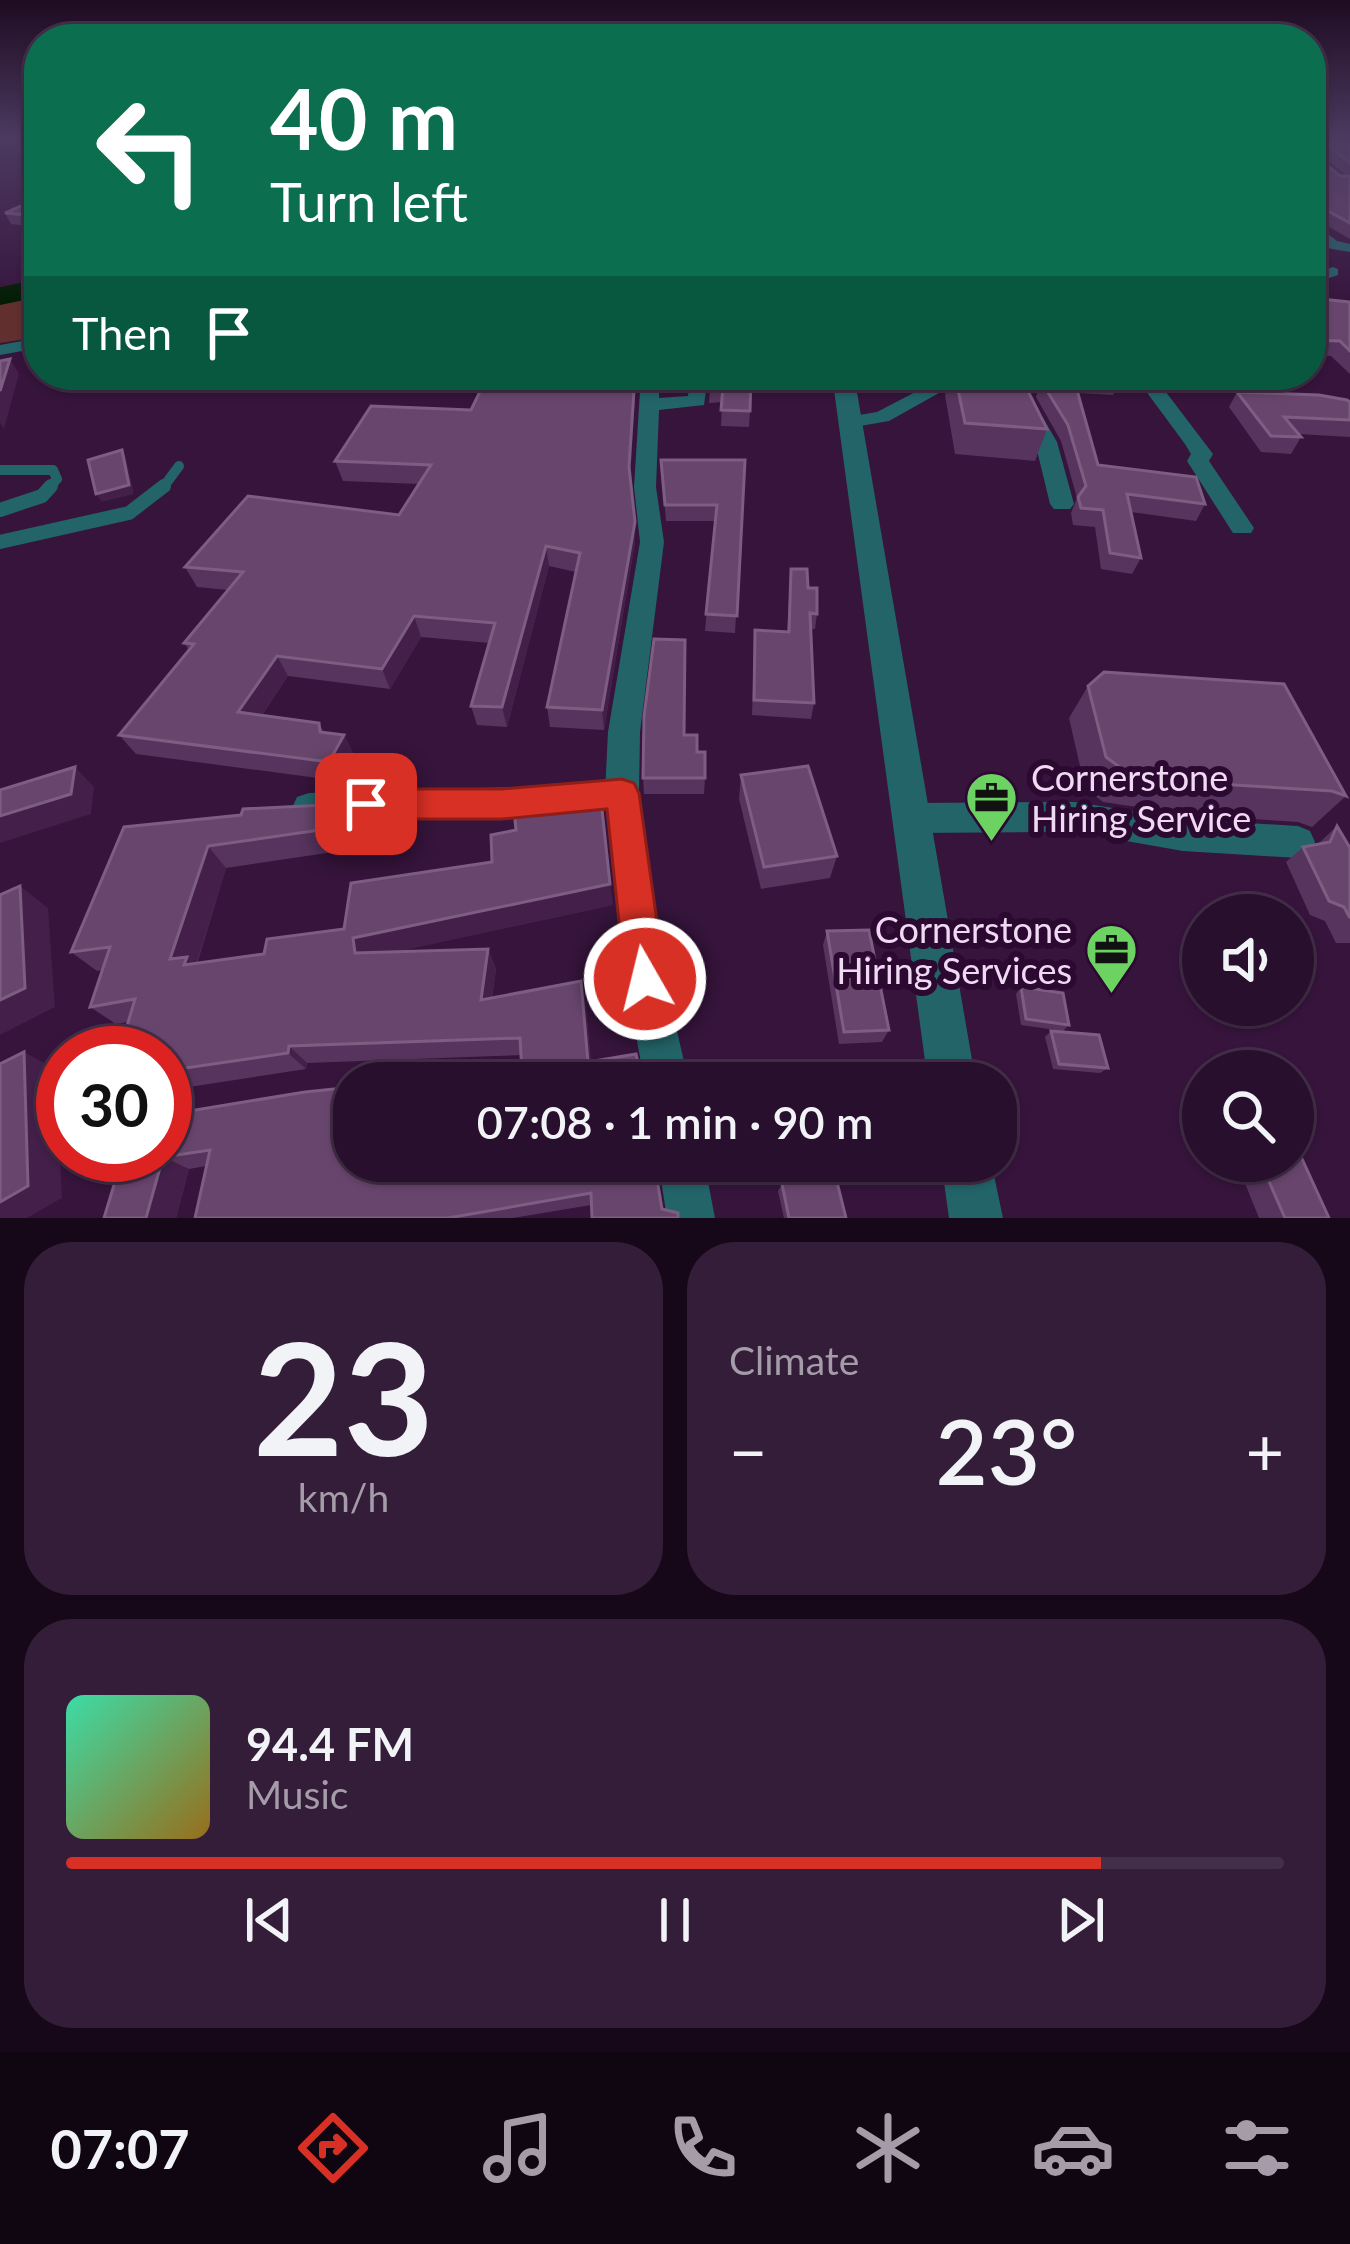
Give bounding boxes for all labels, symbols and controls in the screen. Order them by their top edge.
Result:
text: 40 m [270,67,458,168]
icon: left [72,72,228,228]
text: Turn left [270,169,468,234]
icon: arrive [196,300,262,366]
text: Then [72,306,172,360]
pin [315,753,417,855]
place label: Cornerstone Hiring Service [1031,755,1251,840]
office icon: Cornerstone Hiring Service [964,770,1020,844]
icon: arrive [333,771,399,837]
map controls [1182,894,1314,1182]
button: sound [1182,894,1314,1026]
place label: Cornerstone Hiring Services [836,907,1072,992]
position arrow [582,916,708,1042]
office icon: Cornerstone Hiring Services [1083,922,1139,996]
speed limit sign: 30 [36,1026,192,1182]
button: search [1182,1050,1314,1182]
text: 07:08 · 1 min · 90 m [477,1095,873,1149]
text: 23 [253,1302,434,1489]
text: Climate [729,1337,859,1383]
text: 23° [936,1396,1077,1504]
text: − [729,1411,767,1490]
text: + [1246,1411,1284,1490]
text: km/h [298,1474,389,1520]
text: 94.4 FM [246,1717,414,1771]
text: Music [246,1771,348,1817]
icon: previous [236,1887,302,1953]
icon: pause [642,1887,708,1953]
icon: next [1048,1887,1114,1953]
icon: directions [291,2106,375,2190]
icon: music [476,2106,560,2190]
icon: phone [661,2106,745,2190]
icon: climate [846,2106,930,2190]
icon: car [1031,2106,1115,2190]
icon: filters [1215,2106,1299,2190]
text: 07:07 [50,2116,190,2181]

